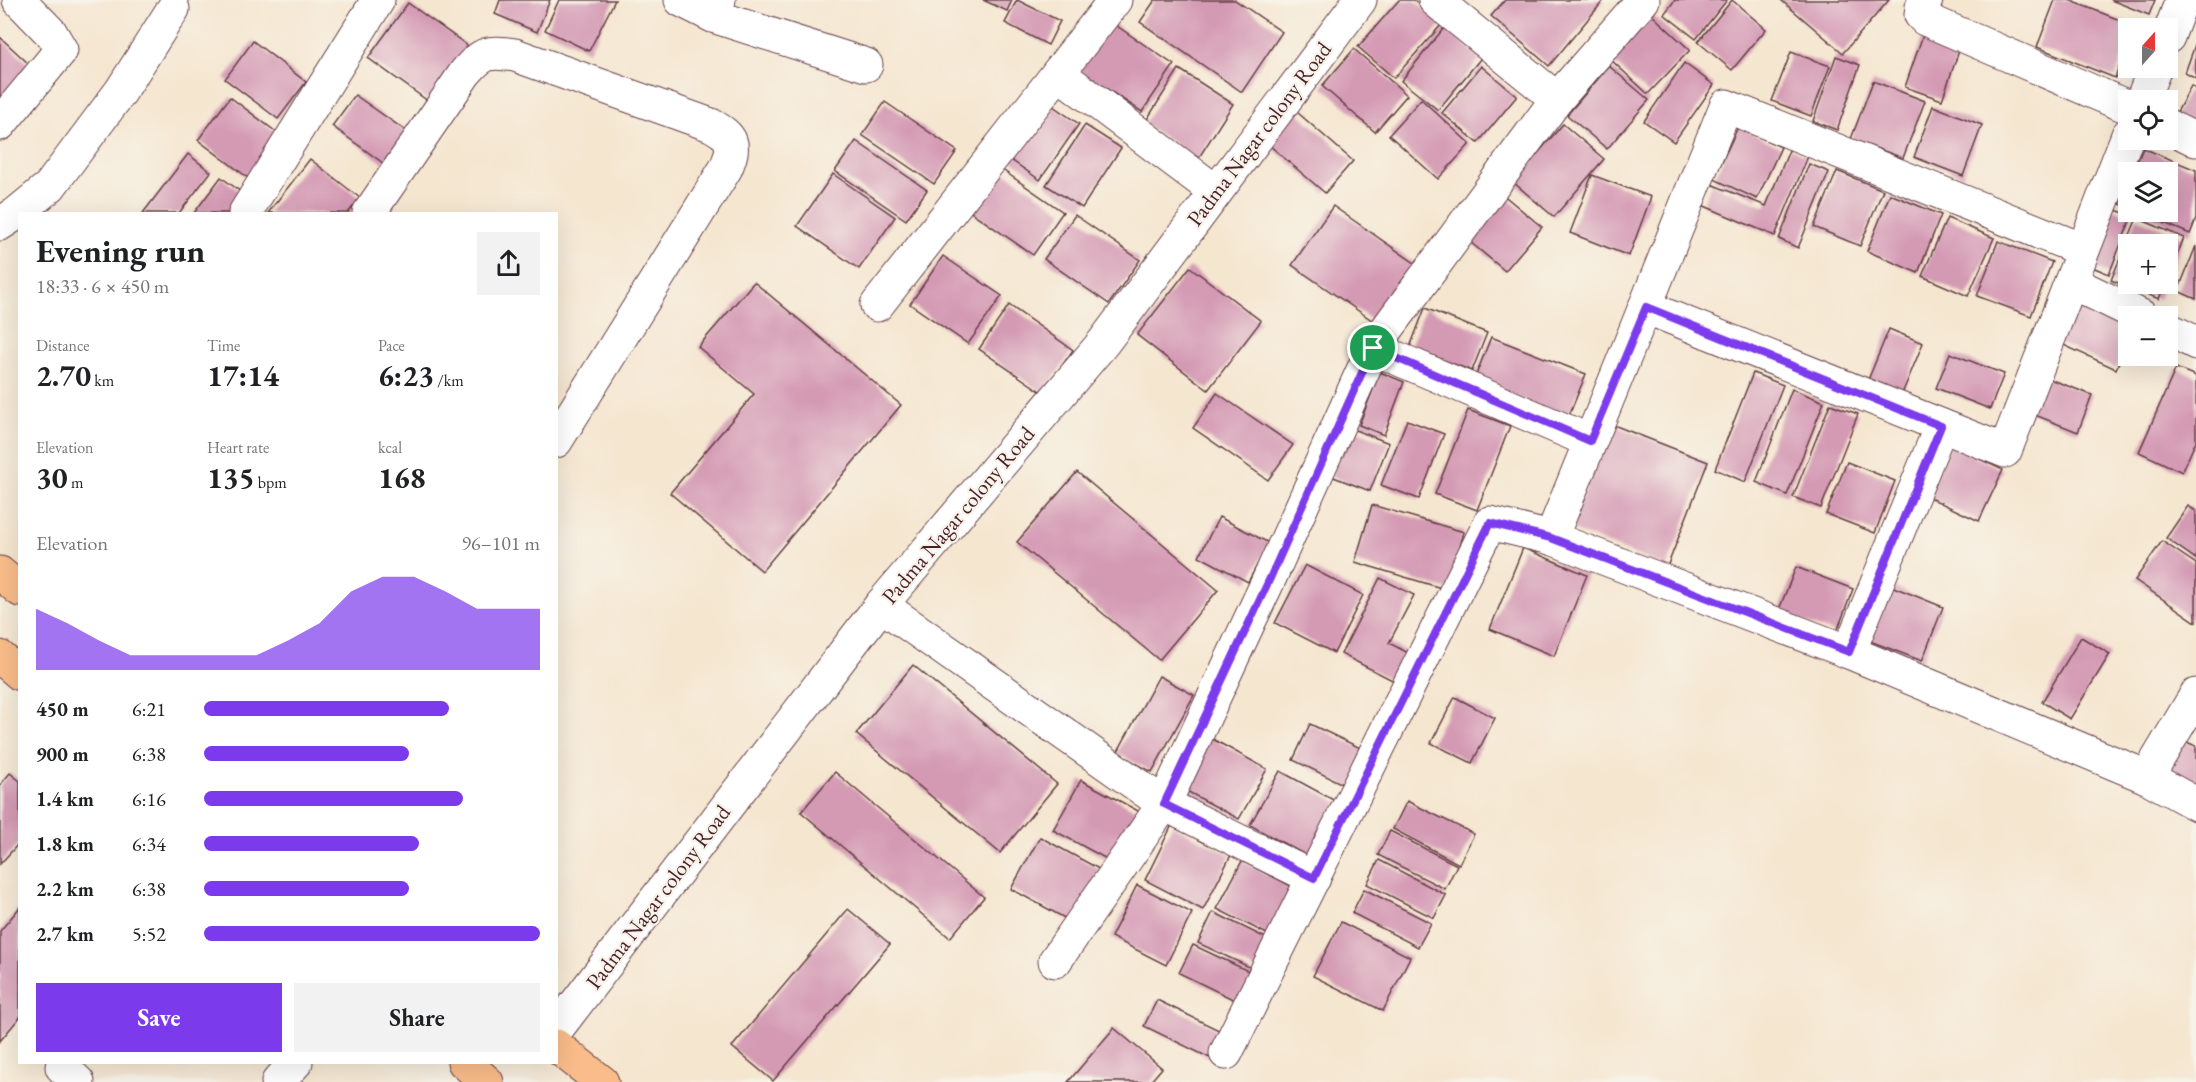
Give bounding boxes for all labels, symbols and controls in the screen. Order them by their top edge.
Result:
north arrow [2118,18,2178,78]
map controls [2118,18,2178,366]
street label: Padma Nagar colony Road [1180,35,1338,232]
button: locate [2118,90,2178,150]
button: layers [2118,162,2178,222]
text: Evening run [36,229,205,272]
button: share [477,232,540,295]
button: + [2118,234,2178,294]
text: 18:33 · 6 × 450 m [36,273,169,299]
button: − [2118,306,2178,366]
pin [1347,322,1398,373]
icon: arrive [1356,331,1389,364]
text: Distance [36,335,89,356]
text: Time [207,335,240,356]
text: Pace [378,335,405,356]
text: 2.70 [36,356,91,395]
text: 17:14 [207,356,279,395]
text: 6:23 [378,356,434,395]
text: km [91,370,114,391]
text: /km [434,370,464,391]
street label: Padma Nagar colony Road [875,419,1042,610]
text: Elevation [36,437,94,458]
text: Heart rate [207,437,269,458]
text: kcal [378,437,402,458]
text: 30 [36,458,68,497]
text: 135 [207,458,255,497]
text: 168 [378,458,426,497]
text: m [68,472,83,493]
text: bpm [255,472,287,493]
text: Elevation [36,530,108,556]
text: 96–101 m [461,530,540,556]
text: 450 m [36,696,89,722]
text: 6:21 [132,696,166,722]
text: 900 m [36,741,89,767]
text: 6:38 [132,741,166,767]
text: 1.4 km [36,786,94,812]
text: 6:16 [132,786,166,812]
street label: Padma Nagar colony Road [579,798,737,995]
text: 1.8 km [36,831,94,857]
text: 6:34 [132,831,166,857]
text: 2.2 km [36,876,94,902]
text: 6:38 [132,876,166,902]
text: 2.7 km [36,921,94,947]
text: 5:52 [132,921,166,947]
button: Save [36,983,282,1052]
button: Share [294,983,540,1052]

